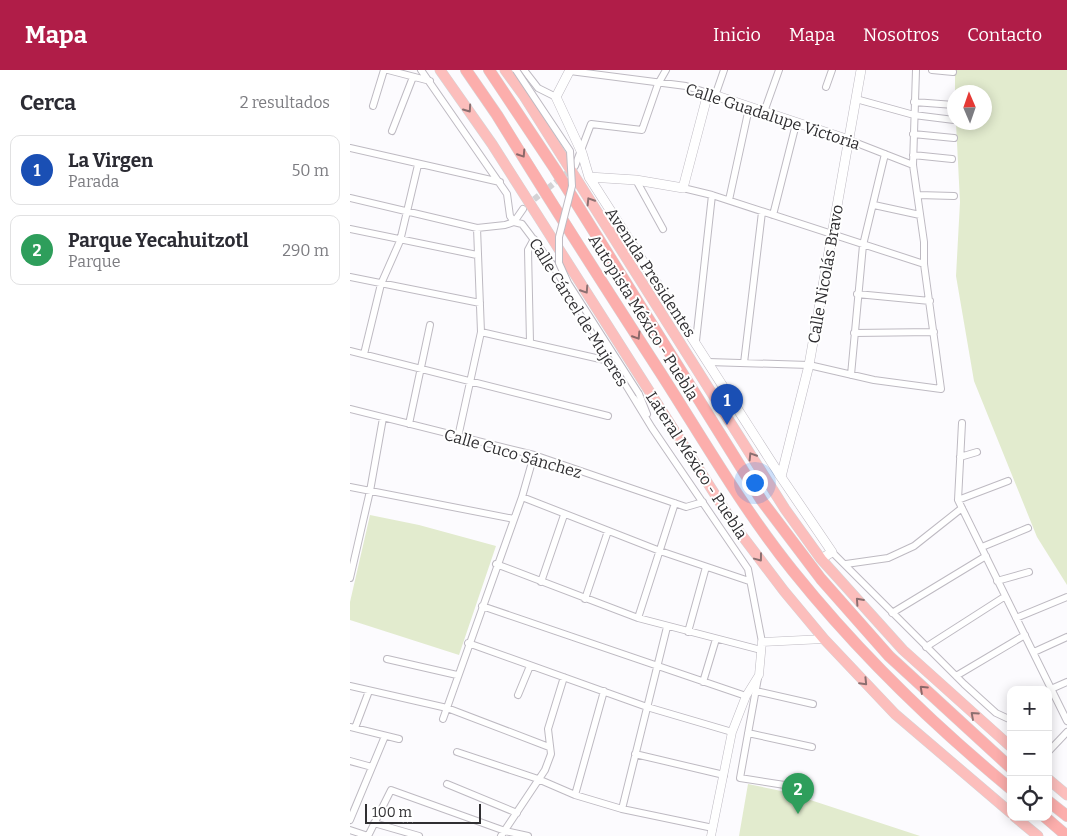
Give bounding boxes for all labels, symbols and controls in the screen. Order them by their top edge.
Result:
text: Mapa [25,21,87,49]
text: Inicio [713,24,761,46]
text: Mapa [789,24,835,46]
text: Nosotros [863,24,939,46]
text: Contacto [967,24,1042,46]
street label: Calle Guadalupe Victoria [683,79,863,154]
north arrow [947,85,992,130]
text: Cerca [20,90,76,116]
text: 2 resultados [240,93,330,112]
one-way arrow [462,104,472,113]
text: La Virgen [68,149,153,172]
one-way arrow [515,149,525,158]
text: 1 [34,161,40,180]
text: 50 m [292,161,329,180]
text: Parada [68,172,119,191]
one-way arrow [587,197,597,206]
street label: Calle Nicolás Bravo [804,203,847,345]
street label: Avenida Presidentes [601,204,700,341]
text: Parque Yecahuitzotl [68,229,249,252]
street label: Autopista México - Puebla [585,231,703,404]
street label: Calle Cárcel de Mujeres [525,234,632,390]
text: 2 [32,241,42,260]
text: 290 m [282,241,329,260]
text: Parque [68,252,121,271]
one-way arrow [579,284,588,294]
one-way arrow [631,330,640,340]
pin: 1 [711,384,743,425]
street label: Lateral México - Puebla [642,388,751,543]
street label: Calle Cuco Sánchez [442,425,584,482]
one-way arrow [749,453,758,462]
your location [742,470,768,496]
one-way arrow [753,552,762,562]
one-way arrow [856,597,865,606]
one-way arrow [858,677,867,686]
one-way arrow [919,686,928,695]
map controls [1007,686,1052,821]
button: + [1007,686,1052,731]
one-way arrow [971,711,980,720]
button: − [1007,731,1052,776]
pin: 2 [782,773,814,814]
button: locate [1007,776,1052,821]
scale bar [365,801,481,824]
text: 100 m [372,804,412,821]

